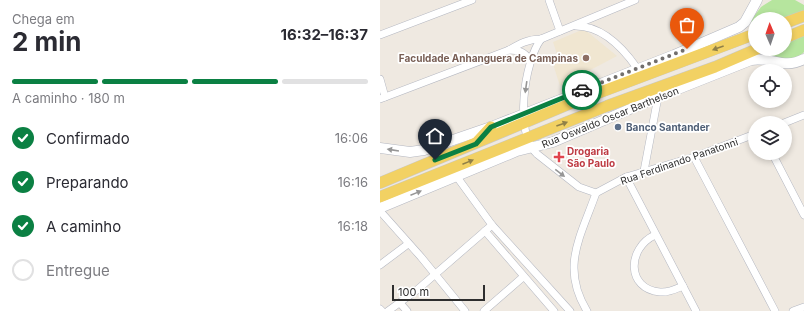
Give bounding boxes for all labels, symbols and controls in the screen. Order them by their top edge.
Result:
pin [670,8,704,49]
text: Chega em [12,11,75,27]
north arrow [748,12,792,56]
map controls [748,12,792,160]
icon: bag [676,14,698,36]
text: 16:32–16:37 [281,25,368,44]
text: 2 min [12,26,82,57]
one-way arrow [712,45,724,51]
place label: Faculdade Anhanguera de Campinas [399,52,578,65]
marker: Faculdade Anhanguera de Campinas [581,53,591,63]
button: locate [748,64,792,108]
courier [562,70,602,110]
icon: car [571,79,593,101]
one-way arrow [523,81,529,93]
street label: Rua Oswaldo Oscar Barthelson [540,84,680,150]
text: A caminho · 180 m [12,90,125,106]
button: layers [748,116,792,160]
pin [418,119,452,160]
one-way arrow [556,120,568,126]
place label: Banco Santander [626,121,710,133]
marker: Banco Santander [613,122,623,132]
icon: home [424,125,446,147]
icon: check [12,127,34,149]
text: Confirmado [46,129,130,148]
text: 16:06 [335,130,368,146]
street label: Rua Ferdinando Panatonni [619,135,739,187]
place label: Drogaria São Paulo [567,145,615,169]
one-way arrow [387,147,399,153]
marker: Drogaria São Paulo [554,152,564,162]
one-way arrow [463,158,475,164]
one-way arrow [555,168,566,177]
icon: check [12,171,34,193]
text: Preparando [46,173,129,192]
text: 16:16 [338,174,368,190]
one-way arrow [411,190,423,196]
icon: check [12,215,34,237]
text: A caminho [46,217,121,236]
text: 16:18 [338,218,368,234]
text: Entregue [46,261,110,280]
scale bar [392,283,485,302]
text: 100 m [398,285,429,299]

